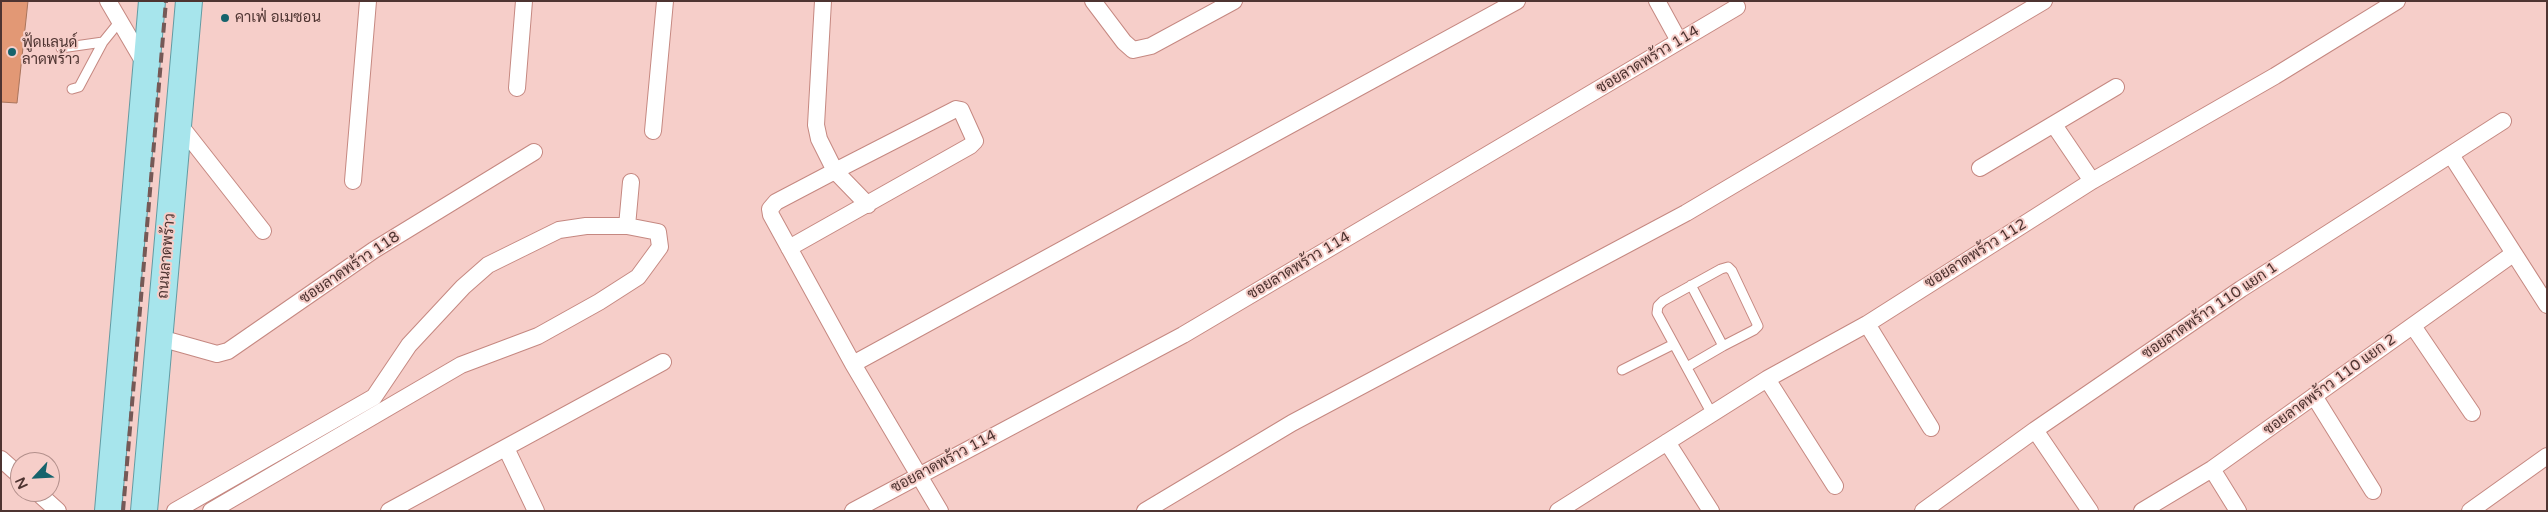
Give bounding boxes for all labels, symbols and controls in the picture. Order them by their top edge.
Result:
place label: คาเฟ่ อเมซอน [235,9,321,27]
marker: คาเฟ่ อเมซอน [219,12,231,24]
street label: ซอยลาดพร้าว 114 [1593,22,1703,98]
place label: ฟู้ดแลนด์ ลาดพร้าว [22,34,80,69]
marker: ฟู้ดแลนด์ ลาดพร้าว [6,46,18,58]
street label: ถนนลาดพร้าว [154,213,180,299]
street label: ซอยลาดพร้าว 112 [1922,215,2030,293]
street label: ซอยลาดพร้าว 118 [297,228,403,308]
street label: ซอยลาดพร้าว 114 [1244,228,1354,304]
street label: ซอยลาดพร้าว 110 แยก 1 [2139,259,2281,363]
street label: ซอยลาดพร้าว 110 แยก 2 [2260,331,2400,439]
street label: ซอยลาดพร้าว 114 [888,427,1000,497]
north arrow [10,452,60,502]
text: N [12,474,32,492]

